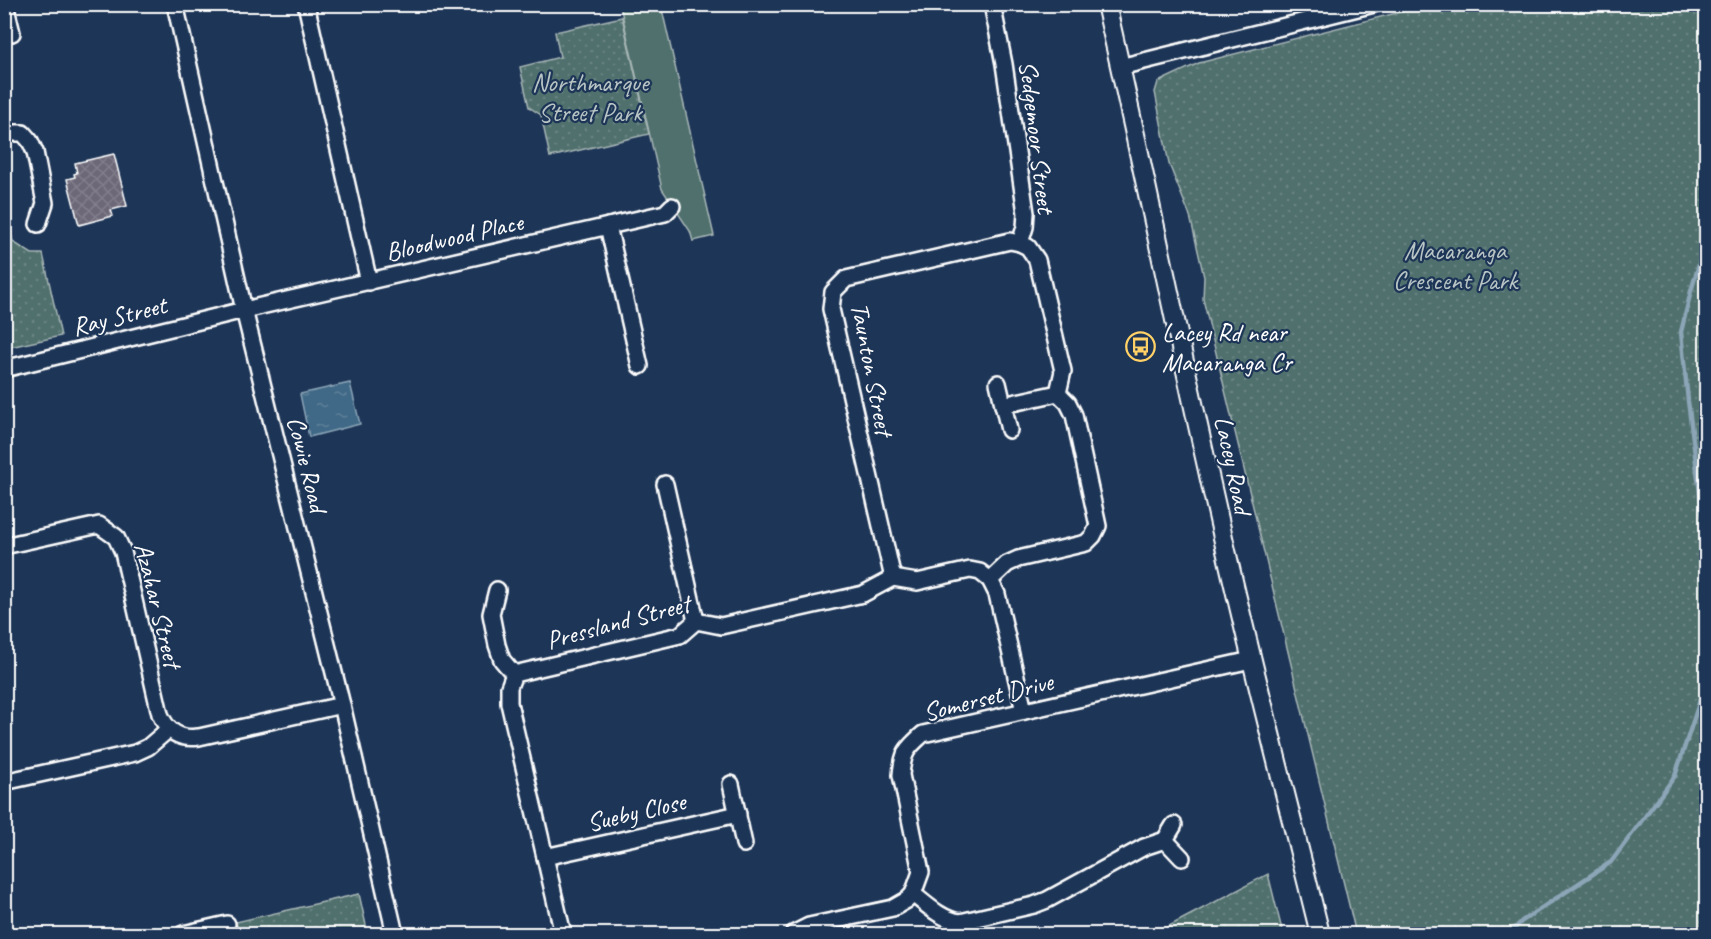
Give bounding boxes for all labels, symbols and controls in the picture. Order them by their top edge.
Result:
street label: Sedgemoor Street [1011,59,1063,217]
park label: Northmarque Street Park [532,66,651,129]
street label: Bloodwood Place [382,205,527,269]
park label: Macaranga Crescent Park [1393,234,1520,297]
street label: Ray Street [69,288,172,344]
street label: Taunton Street [843,300,902,442]
place label: Lacey Rd near Macaranga Cr [1162,316,1294,379]
bus stop icon: Lacey Rd near Macaranga Cr [1125,331,1157,363]
street label: Cowie Road [279,413,336,519]
street label: Lacey Road [1207,413,1260,521]
street label: Azahar Street [127,539,190,674]
street label: Pressland Street [543,586,697,657]
street label: Somerset Drive [920,665,1058,729]
street label: Sueby Close [584,784,691,839]

